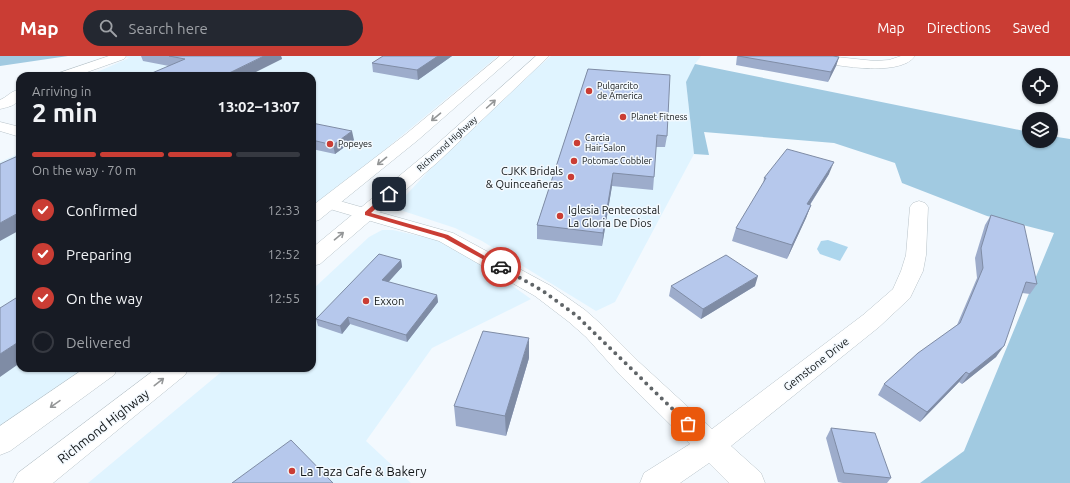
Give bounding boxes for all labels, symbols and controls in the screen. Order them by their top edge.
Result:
search box [83,10,363,46]
text: Map [20,17,59,39]
icon: search [97,17,119,39]
text: Search here [129,20,208,37]
text: Map [877,20,905,36]
text: Directions [927,20,991,36]
text: Saved [1013,20,1050,36]
map controls [1022,68,1058,148]
button: locate [1022,68,1058,104]
place label: Pulgarcito de America [597,81,642,101]
text: Arriving in [32,84,91,98]
marker: Pulgarcito de America [584,86,594,96]
text: 2 min [32,98,98,127]
text: 13:02–13:07 [217,98,300,115]
one-way arrow [485,100,496,109]
marker: Planet Fitness [618,112,628,122]
place label: Planet Fitness [631,112,688,122]
button: layers [1022,112,1058,148]
one-way arrow [430,113,441,122]
street label: Richmond Highway [415,114,480,174]
place label: Carcia Hair Salon [585,133,626,153]
marker: Carcia Hair Salon [572,138,582,148]
marker: Popeyes [325,139,335,149]
place label: Popeyes [338,139,372,149]
one-way arrow [377,156,387,165]
marker: Potomac Cobbler [569,156,579,166]
place label: Potomac Cobbler [582,156,653,166]
text: On the way · 70 m [32,163,136,177]
place label: CJKK Bridals & Quinceañeras [486,165,563,190]
marker: CJKK Bridals & Quinceañeras [566,172,576,182]
pin [372,177,406,211]
icon: home [378,183,400,205]
icon: check [32,199,54,221]
text: Confirmed [66,202,138,219]
text: 12:33 [267,203,300,217]
place label: Iglesia Pentecostal La Gloria De Dios [568,204,660,229]
marker: Iglesia Pentecostal La Gloria De Dios [555,211,565,221]
one-way arrow [334,232,345,241]
icon: check [32,243,54,265]
text: Preparing [66,246,132,263]
text: 12:52 [267,247,300,261]
courier [481,247,521,287]
icon: car [490,256,512,278]
icon: check [32,287,54,309]
text: On the way [66,290,142,307]
text: 12:55 [267,291,300,305]
place label: Exxon [374,295,404,307]
marker: Exxon [361,296,371,306]
text: Delivered [66,334,131,351]
street label: Gemstone Drive [781,335,851,393]
one-way arrow [153,377,164,386]
street label: Richmond Highway [55,386,151,466]
one-way arrow [49,400,60,408]
pin [671,407,705,441]
icon: bag [677,413,699,435]
place label: La Taza Cafe & Bakery [300,464,426,478]
marker: La Taza Cafe & Bakery [287,466,297,476]

